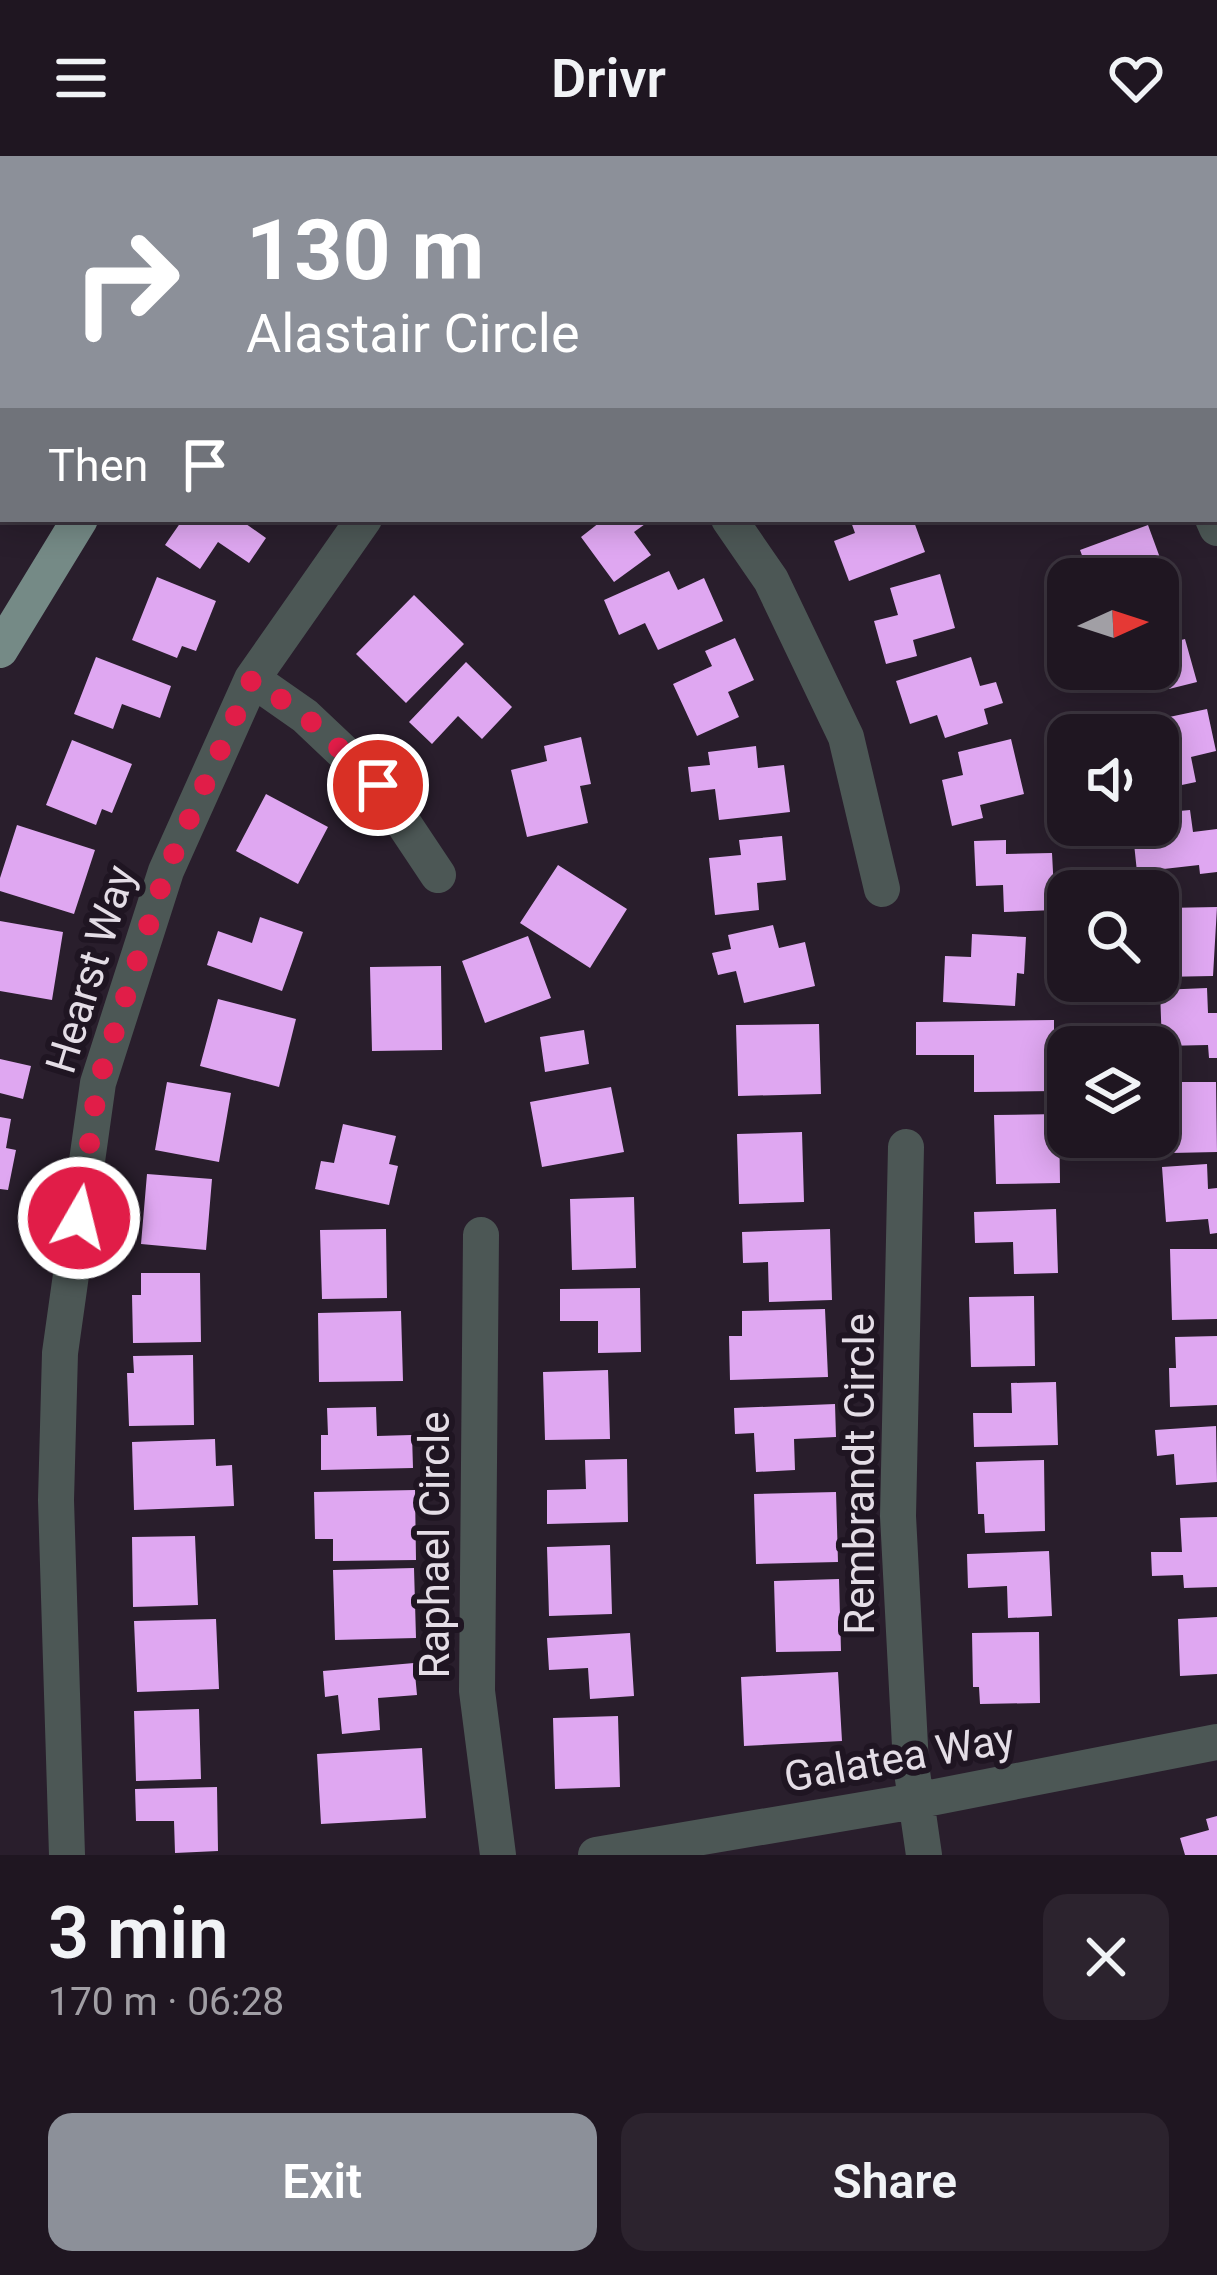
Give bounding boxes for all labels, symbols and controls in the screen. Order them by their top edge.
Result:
icon: menu [48,45,114,111]
icon: heart [1103,45,1169,111]
text: Drivr [551,47,666,110]
text: 130 m [246,201,484,300]
icon: right [48,204,204,360]
text: Alastair Circle [246,302,580,365]
icon: arrive [172,432,238,498]
text: Then [48,439,148,492]
north arrow [1047,558,1179,690]
map controls [1047,558,1179,1158]
button: sound [1047,714,1179,846]
pin [327,734,429,836]
icon: arrive [345,752,411,818]
street label: Hearst Way [36,859,145,1079]
button: search [1047,870,1179,1002]
button: layers [1047,1026,1179,1158]
position arrow [16,1155,142,1281]
street label: Rembrandt Circle [835,1313,884,1635]
street label: Raphael Circle [410,1411,459,1679]
street label: Galatea Way [780,1713,1018,1802]
text: 3 min [48,1891,229,1976]
button: close [1043,1894,1169,2020]
text: 170 m · 06:28 [48,1979,284,2025]
button: Exit [48,2113,597,2251]
button: Share [621,2113,1169,2251]

